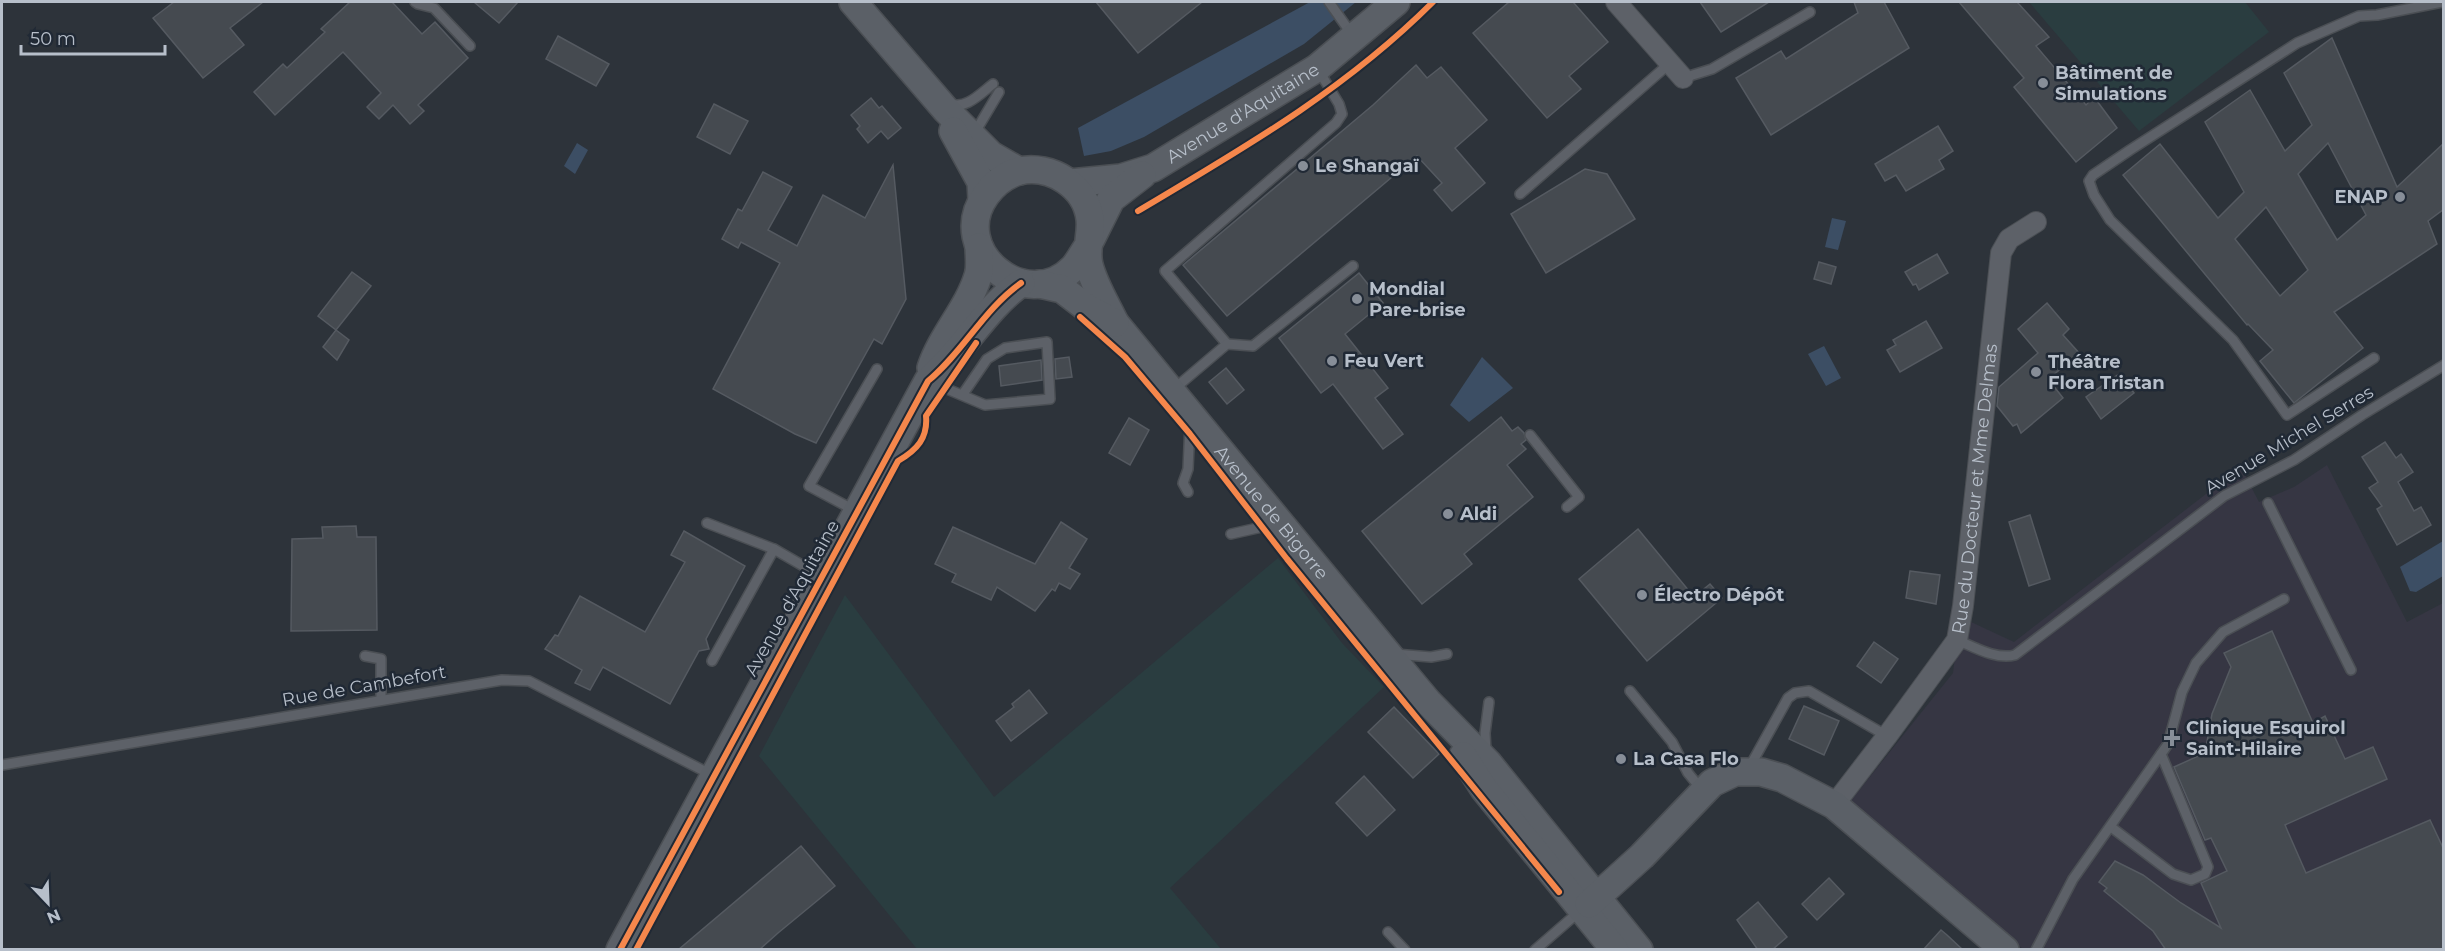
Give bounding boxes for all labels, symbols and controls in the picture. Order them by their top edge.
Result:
scale bar [21,18,165,56]
text: 50 m [30,28,76,50]
street label: Avenue d'Aquitaine [1162,58,1323,168]
place label: Bâtiment de Simulations [2055,62,2173,105]
marker: Bâtiment de Simulations [2036,76,2050,90]
place label: Le Shangaï [1315,155,1420,177]
marker: Le Shangaï [1296,159,1310,173]
place label: ENAP [2334,186,2388,208]
marker: ENAP [2393,190,2407,204]
place label: Mondial Pare-brise [1369,278,1466,321]
marker: Mondial Pare-brise [1350,292,1364,306]
street label: Rue du Docteur et Mme Delmas [1947,342,2002,636]
place label: Feu Vert [1344,350,1424,372]
place label: Théâtre Flora Tristan [2048,351,2165,394]
marker: Feu Vert [1325,354,1339,368]
marker: Théâtre Flora Tristan [2029,365,2043,379]
street label: Avenue Michel Serres [2201,381,2378,499]
street label: Avenue de Bigorre [1210,441,1333,584]
place label: Aldi [1459,503,1497,525]
marker: Aldi [1441,507,1455,521]
street label: Avenue d'Aquitaine [740,516,844,680]
place label: Électro Dépôt [1654,584,1784,606]
marker: Électro Dépôt [1635,588,1649,602]
street label: Rue de Cambefort [280,661,448,711]
place label: Clinique Esquirol Saint-Hilaire [2186,717,2346,760]
marker: Clinique Esquirol Saint-Hilaire [2163,729,2181,747]
place label: La Casa Flo [1633,748,1739,770]
marker: La Casa Flo [1614,752,1628,766]
north arrow [18,873,78,933]
text: N [44,905,63,928]

